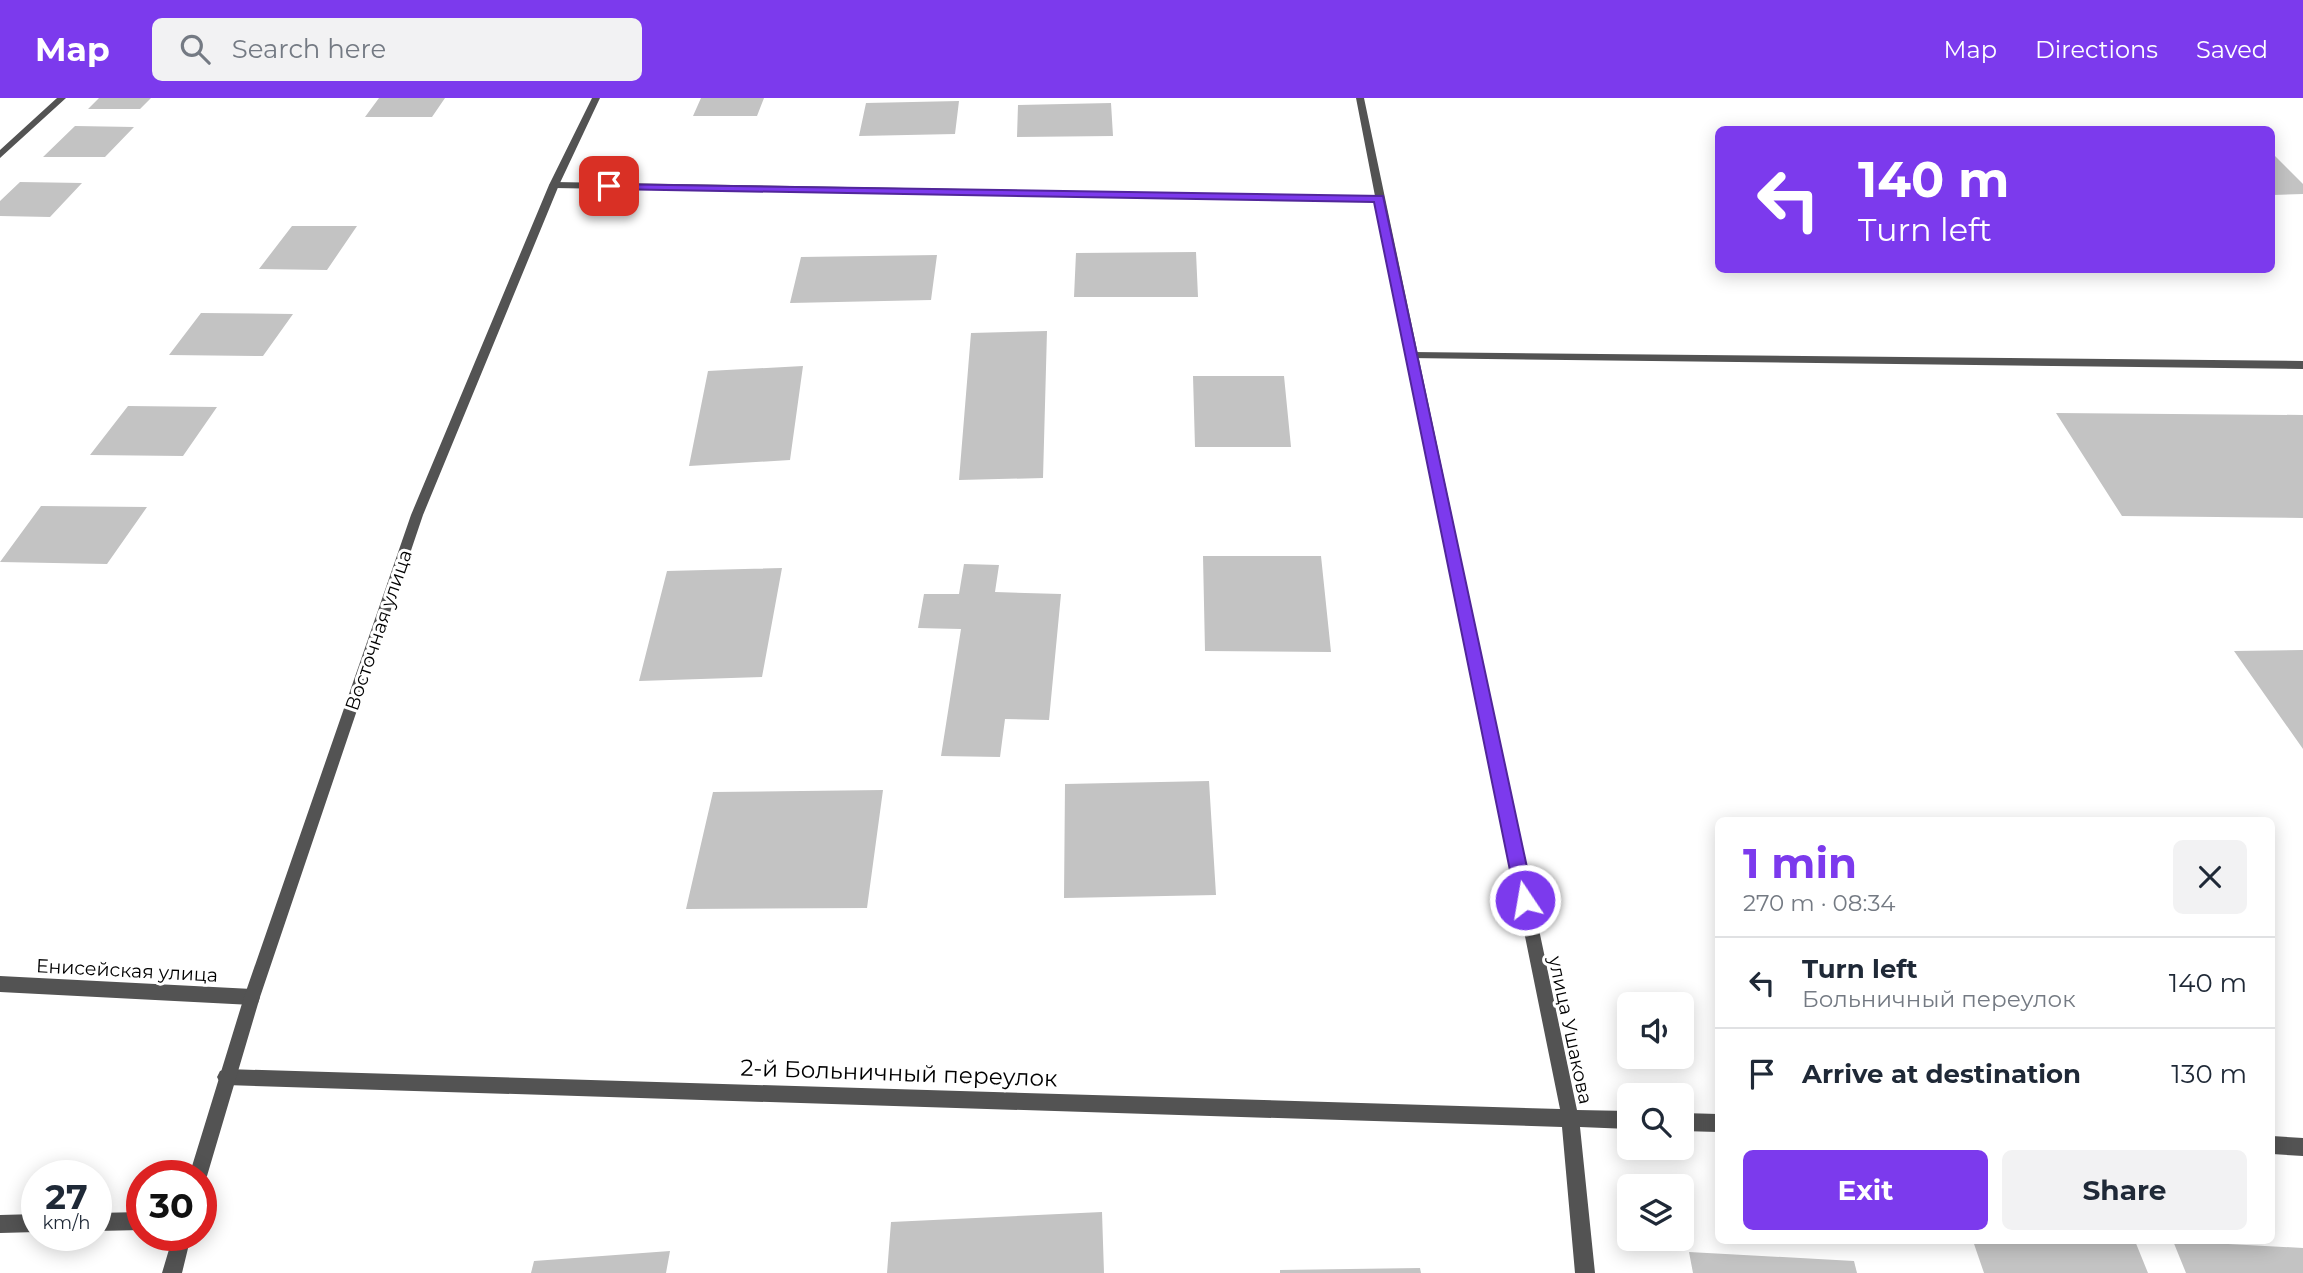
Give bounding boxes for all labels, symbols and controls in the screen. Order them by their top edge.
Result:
search box [152,18,642,81]
text: Map [35,29,110,69]
icon: search [176,30,214,68]
text: Search here [232,33,386,65]
text: Map [1944,35,1997,64]
text: Directions [2035,35,2158,64]
text: Saved [2196,35,2268,64]
text: 140 m [1858,150,2010,209]
icon: left [1743,154,1834,245]
pin [579,156,639,216]
icon: arrive [590,167,628,205]
text: Turn left [1858,210,1992,249]
street label: Восточная улица [340,547,417,714]
text: 1 min [1743,837,1857,889]
button: close [2173,840,2247,914]
position arrow [1488,863,1562,937]
text: 270 m · 08:34 [1743,889,1896,917]
street label: улица Ушакова [1543,953,1597,1106]
text: Turn left [1802,953,1918,985]
street label: Енисейская улица [35,954,219,987]
icon: left [1743,964,1781,1002]
text: 140 m [2169,967,2247,999]
text: Больничный переулок [1802,985,2076,1013]
map controls [1617,992,1694,1251]
button: sound [1617,992,1694,1069]
street label: 2-й Больничный переулок [740,1053,1059,1093]
icon: arrive [1743,1055,1781,1093]
text: Arrive at destination [1802,1058,2081,1090]
text: 130 m [2171,1058,2247,1090]
button: search [1617,1083,1694,1160]
button: Exit [1743,1150,1988,1230]
button: Share [2002,1150,2247,1230]
speed limit sign: 30 [126,1160,217,1251]
button: layers [1617,1174,1694,1251]
text: 27 [45,1175,88,1218]
text: km/h [42,1212,91,1234]

